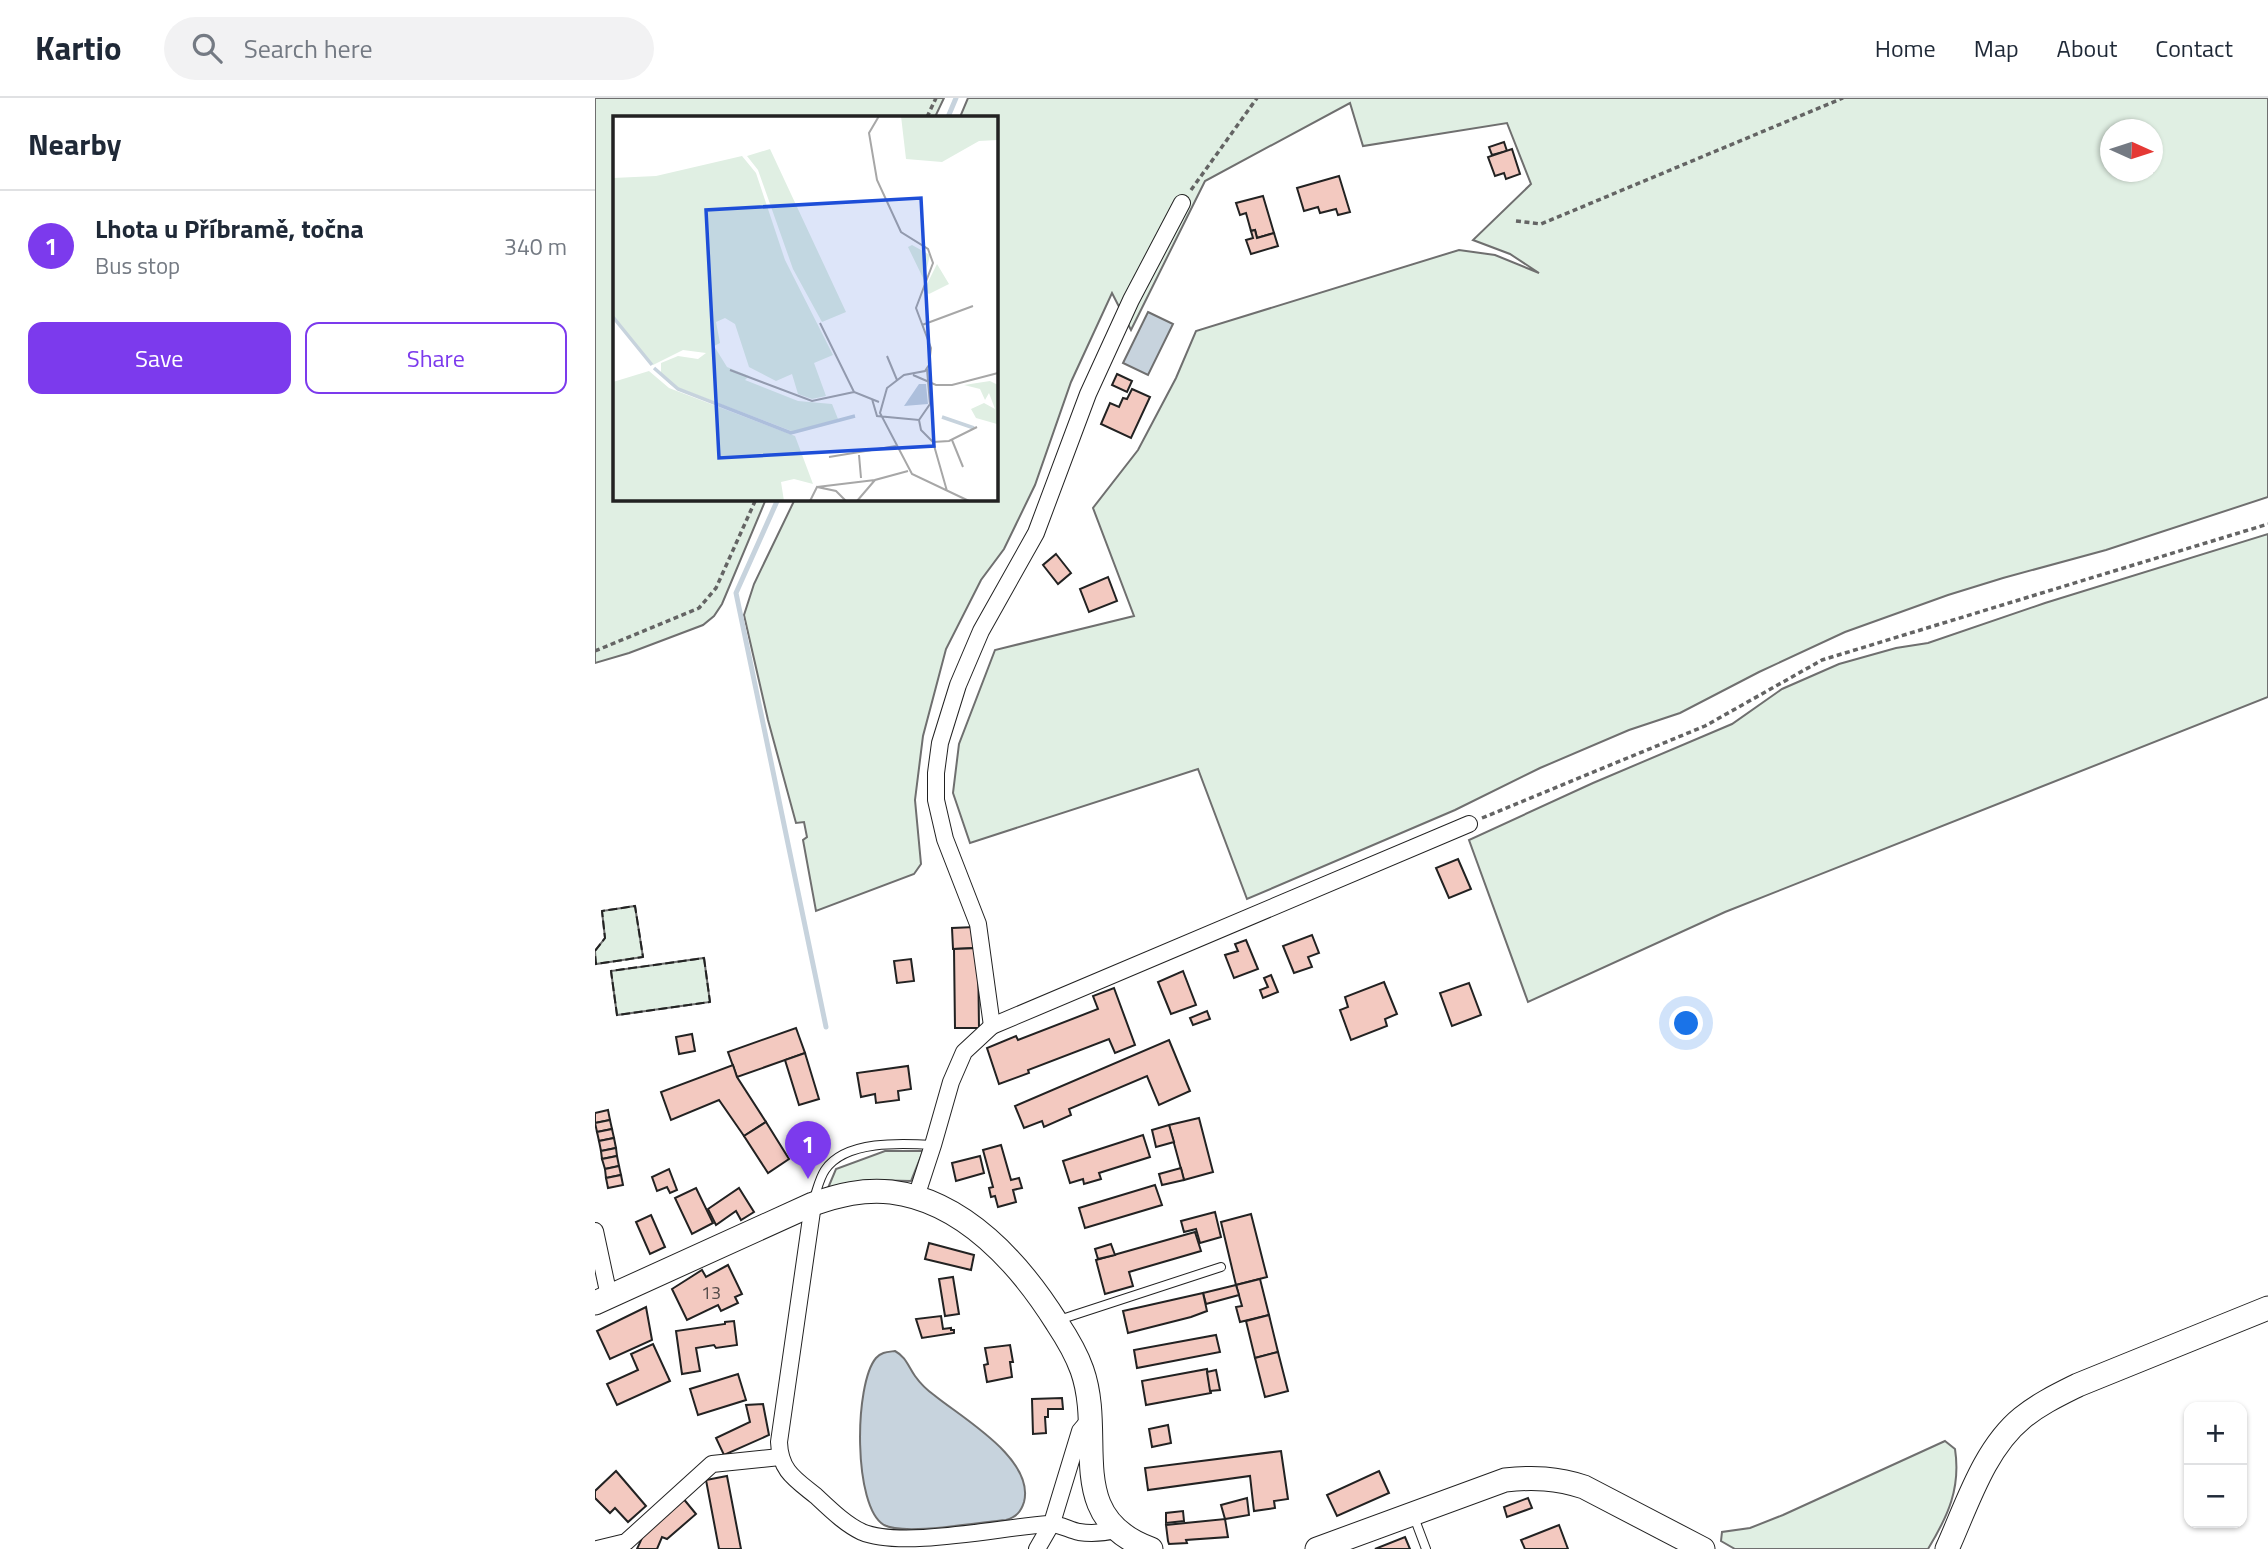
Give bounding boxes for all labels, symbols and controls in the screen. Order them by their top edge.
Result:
search box [164,17,654,80]
text: Kartio [35,23,122,73]
icon: search [188,29,226,67]
text: Search here [244,29,373,68]
text: Home [1875,30,1936,66]
text: Map [1974,30,2019,66]
text: About [2057,30,2117,66]
text: Contact [2155,30,2233,66]
inset map [613,116,997,500]
north arrow [2100,119,2163,182]
text: Nearby [28,121,121,167]
text: Lhota u Příbramě, točna [95,209,364,248]
text: 1 [45,229,57,264]
text: 340 m [504,229,567,264]
text: Bus stop [95,248,180,283]
button: Save [28,322,291,394]
button: Share [305,322,567,394]
your location [1669,1006,1703,1040]
pin: 1 [785,1121,831,1179]
house number: 13 [701,1279,721,1306]
map controls [2184,1402,2247,1528]
button: + [2184,1402,2247,1465]
button: − [2184,1465,2247,1528]

